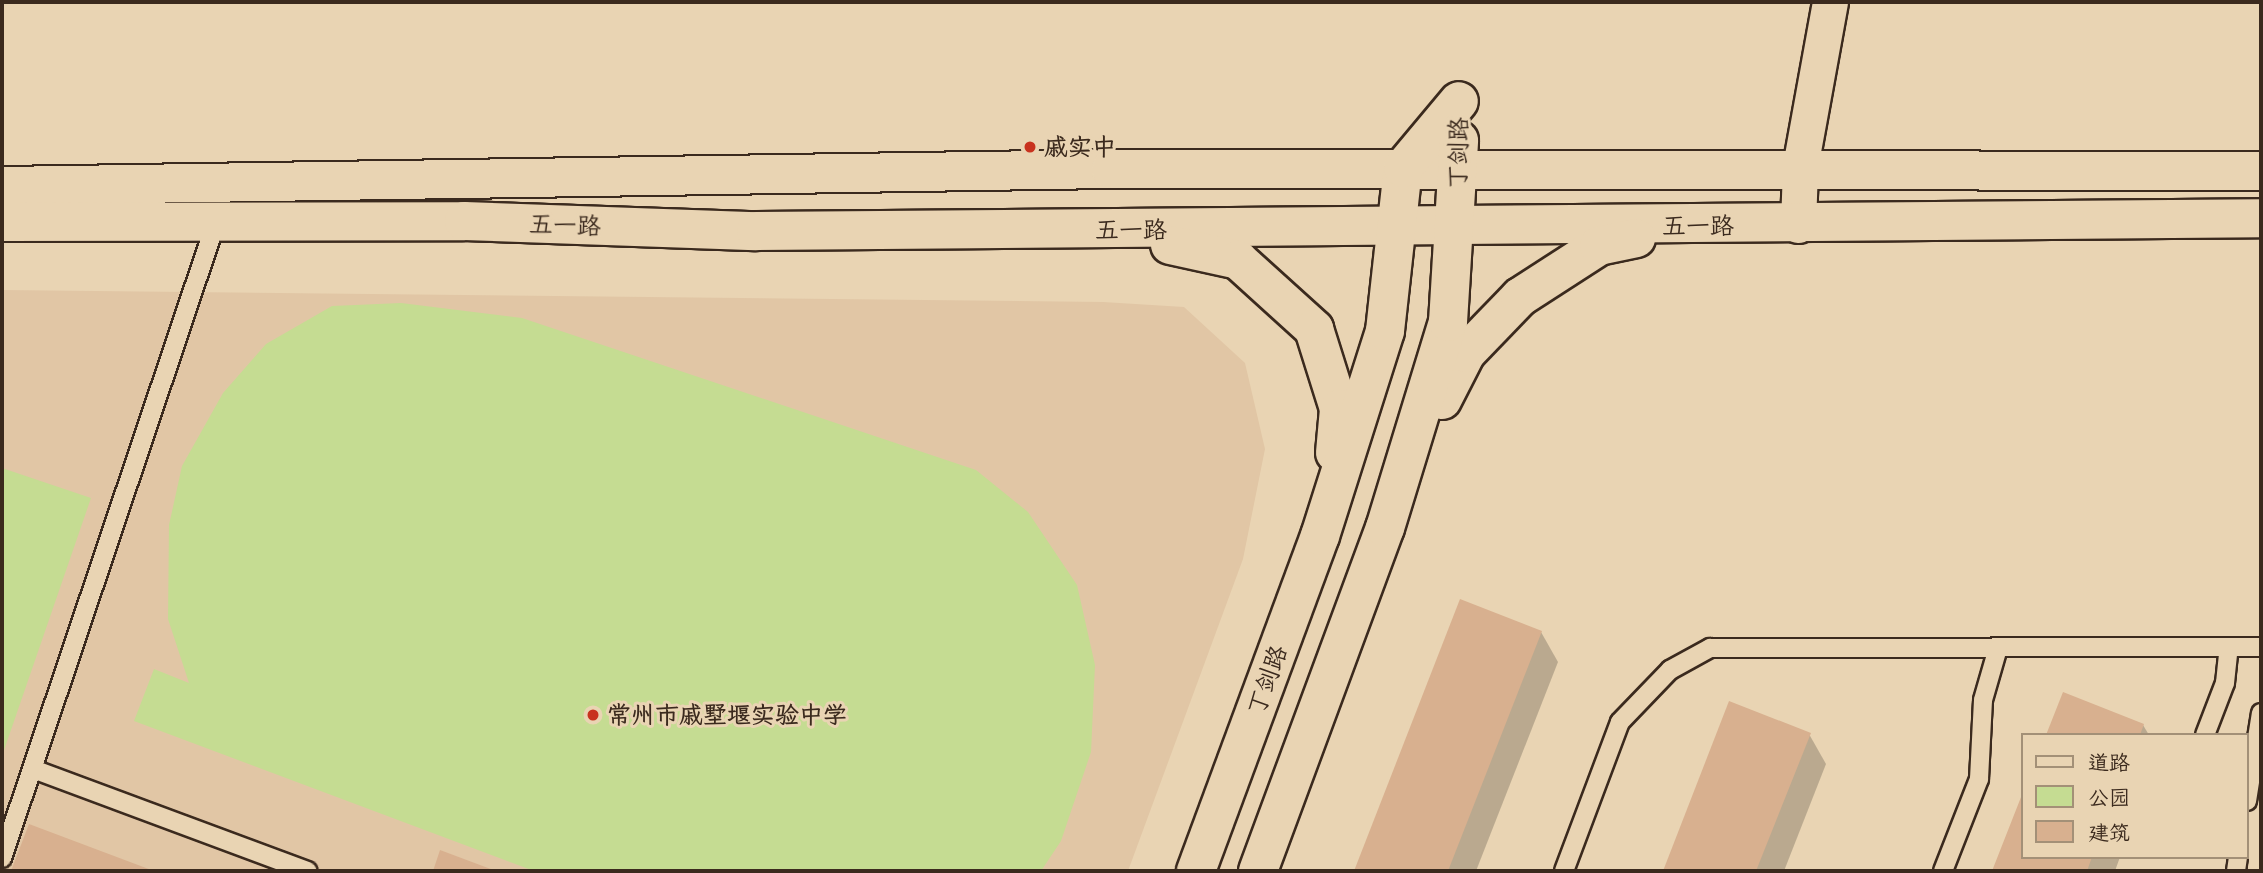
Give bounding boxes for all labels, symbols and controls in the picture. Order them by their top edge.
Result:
street label: 丁剑路 [1443,117,1473,189]
place label: 戚实中 [1044,133,1116,161]
marker: 戚实中 [1022,139,1038,155]
street label: 五一路 [529,209,601,241]
street label: 五一路 [1662,212,1734,240]
street label: 五一路 [1095,216,1167,244]
street label: 丁剑路 [1241,641,1293,719]
place label: 常州市戚墅堰实验中学 [607,701,847,729]
marker: 常州市戚墅堰实验中学 [585,707,601,723]
legend [2022,733,2249,859]
text: 道路 [2088,750,2130,775]
text: 公园 [2088,785,2130,810]
text: 建筑 [2088,820,2130,845]

